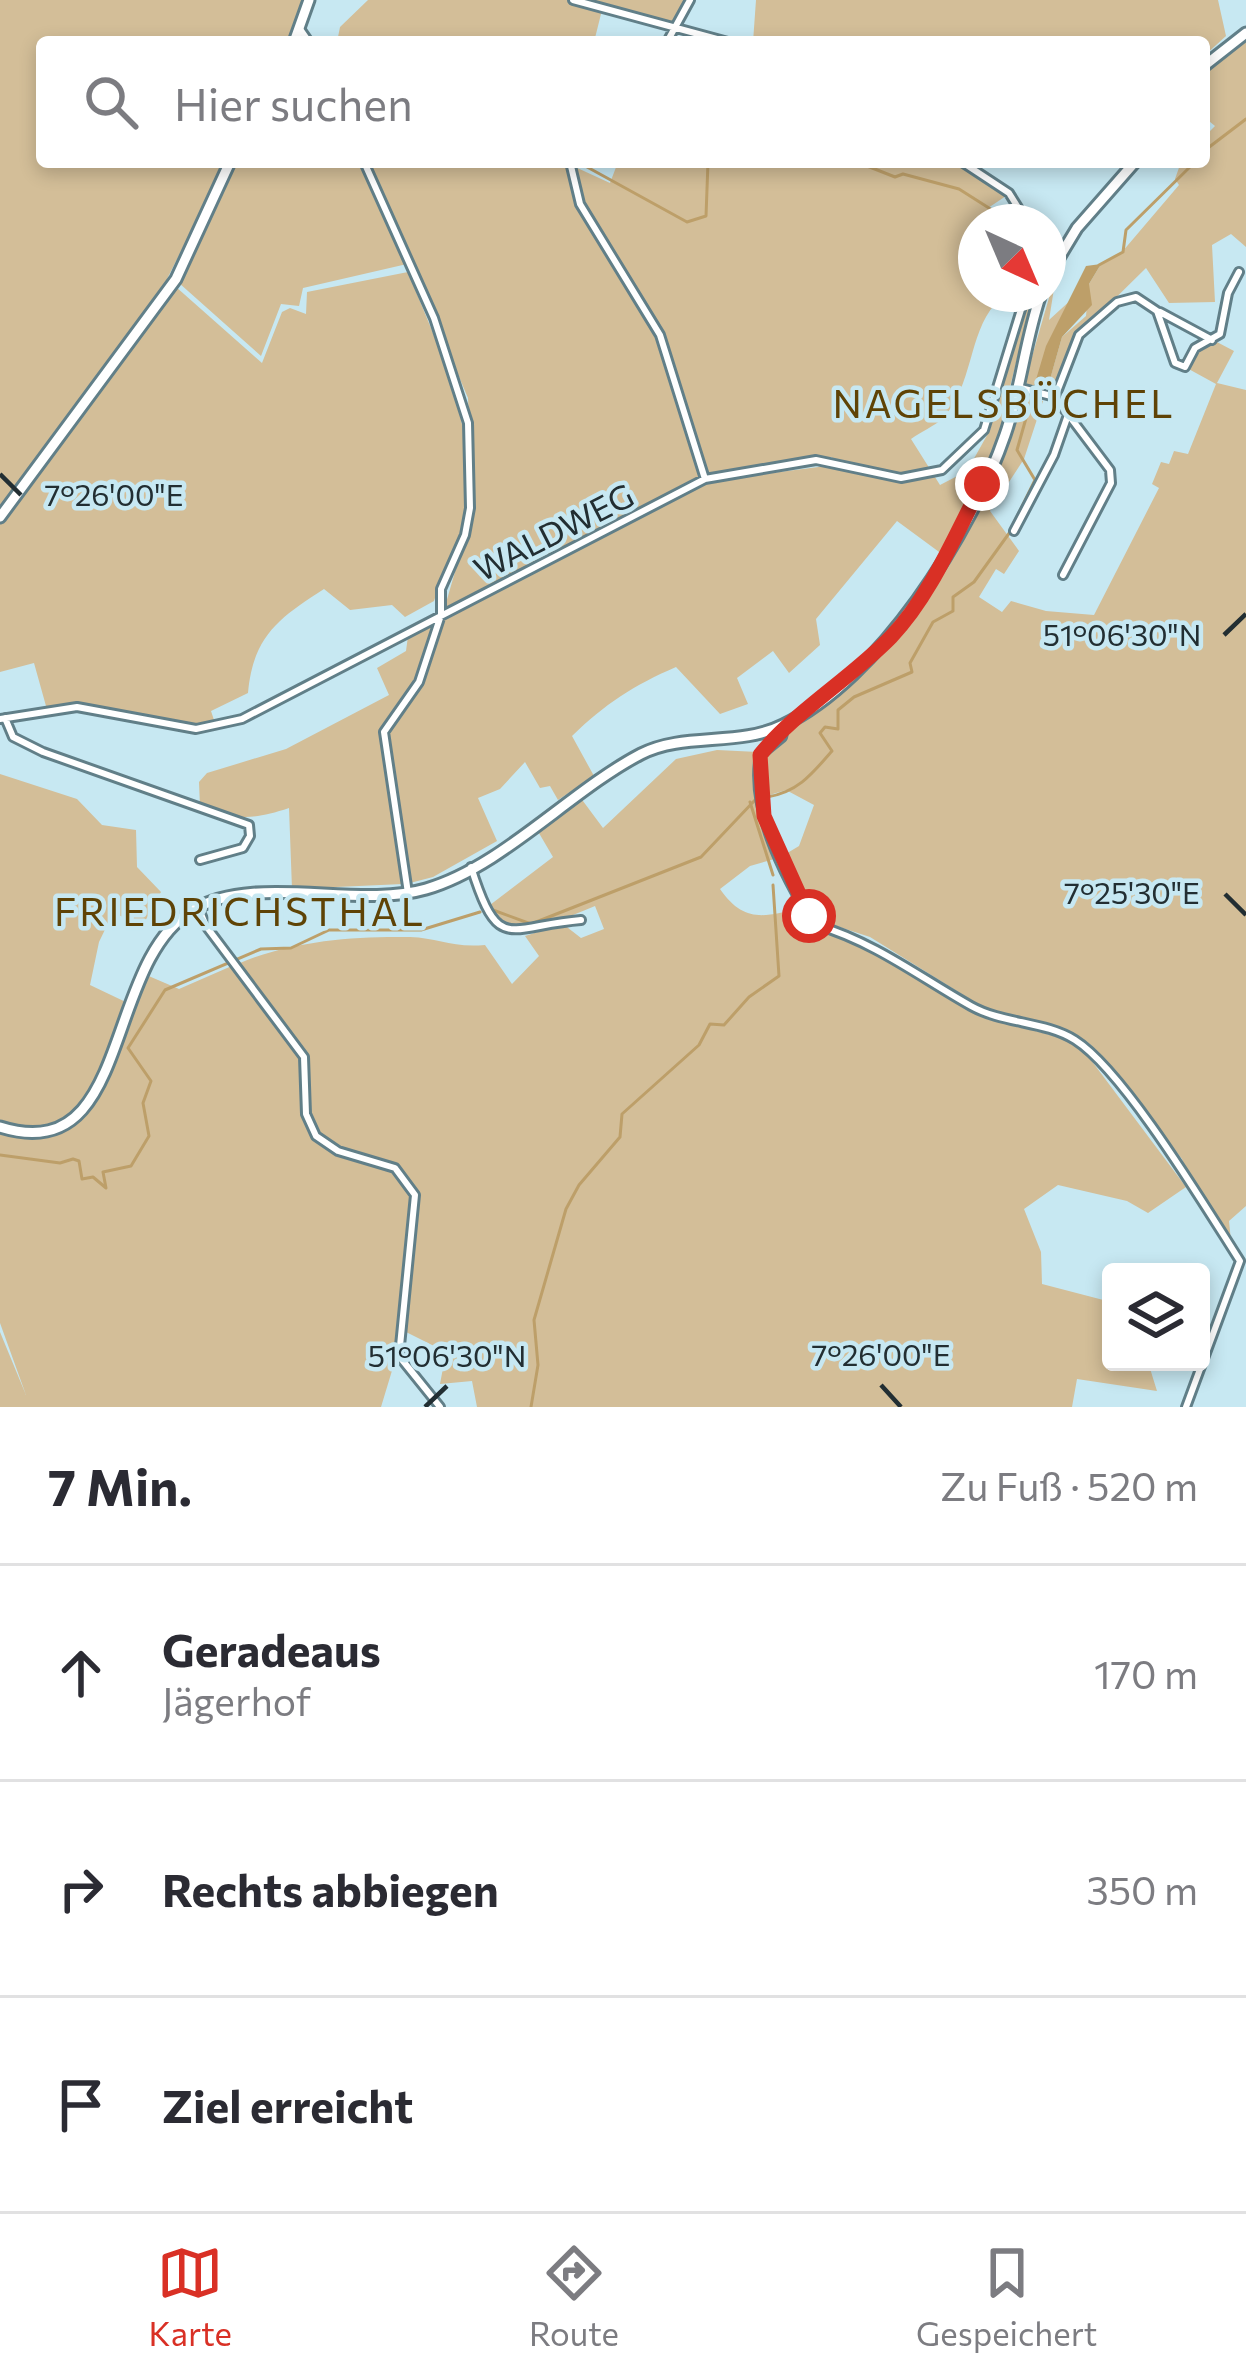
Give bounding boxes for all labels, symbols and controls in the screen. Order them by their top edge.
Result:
search box [36,36,1210,168]
icon: search [78,69,144,135]
text: Hier suchen [174,75,413,130]
north arrow [958,204,1066,312]
district label: NAGELSBÜCHEL [832,378,1176,426]
route end [955,457,1009,511]
street label: WALDWEG [466,473,640,589]
text: 7°26'00"E [44,475,184,512]
text: 51°06'30"N [1043,615,1201,652]
text: 7°25'30"E [1064,873,1200,910]
district label: FRIEDRICHSTHAL [54,886,426,934]
route start [782,889,836,943]
map controls [1102,1263,1210,1371]
button: layers [1102,1263,1210,1371]
text: 7°26'00"E [811,1335,951,1372]
text: 51°06'30"N [368,1336,526,1373]
text: 7 Min. [48,1454,192,1517]
text: Zu Fuß · 520 m [940,1461,1198,1509]
text: Geradeaus [162,1621,381,1676]
icon: ahead [48,1640,114,1706]
text: 170 m [1094,1649,1198,1697]
text: Jägerhof [162,1676,311,1724]
icon: right [48,1856,114,1922]
text: Rechts abbiegen [162,1861,499,1916]
text: 350 m [1086,1865,1198,1913]
icon: arrive [48,2072,114,2138]
text: Ziel erreicht [162,2077,413,2132]
tab: Karte [149,2240,232,2353]
tab: Route [529,2240,619,2353]
tab: Gespeichert [916,2240,1097,2353]

